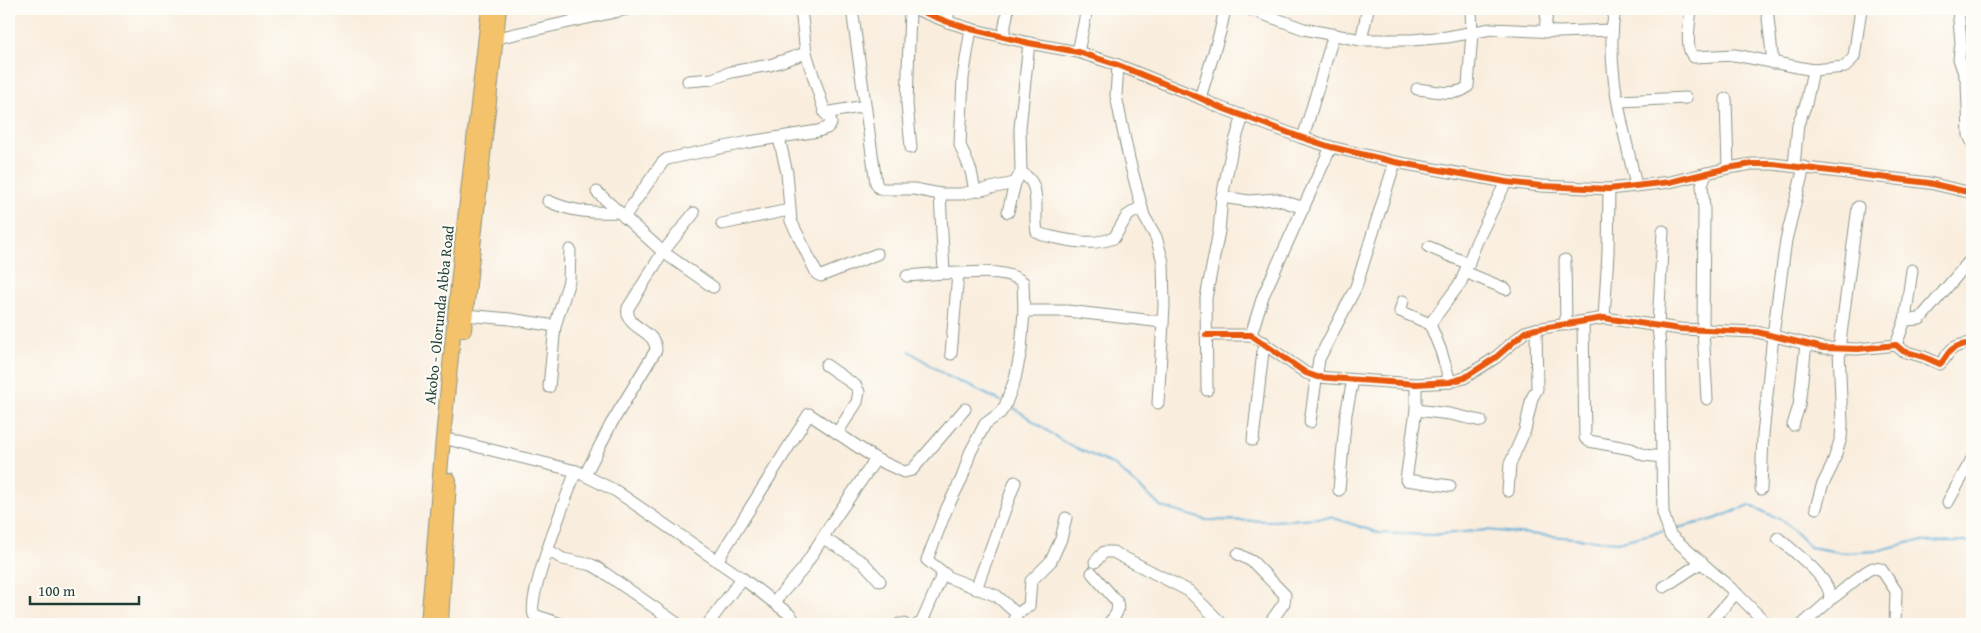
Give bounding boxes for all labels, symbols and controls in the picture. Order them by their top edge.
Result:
street label: Akobo - Olorunda Abba Road [419,225,459,405]
scale bar [30,573,139,605]
text: 100 m [38,580,76,601]

